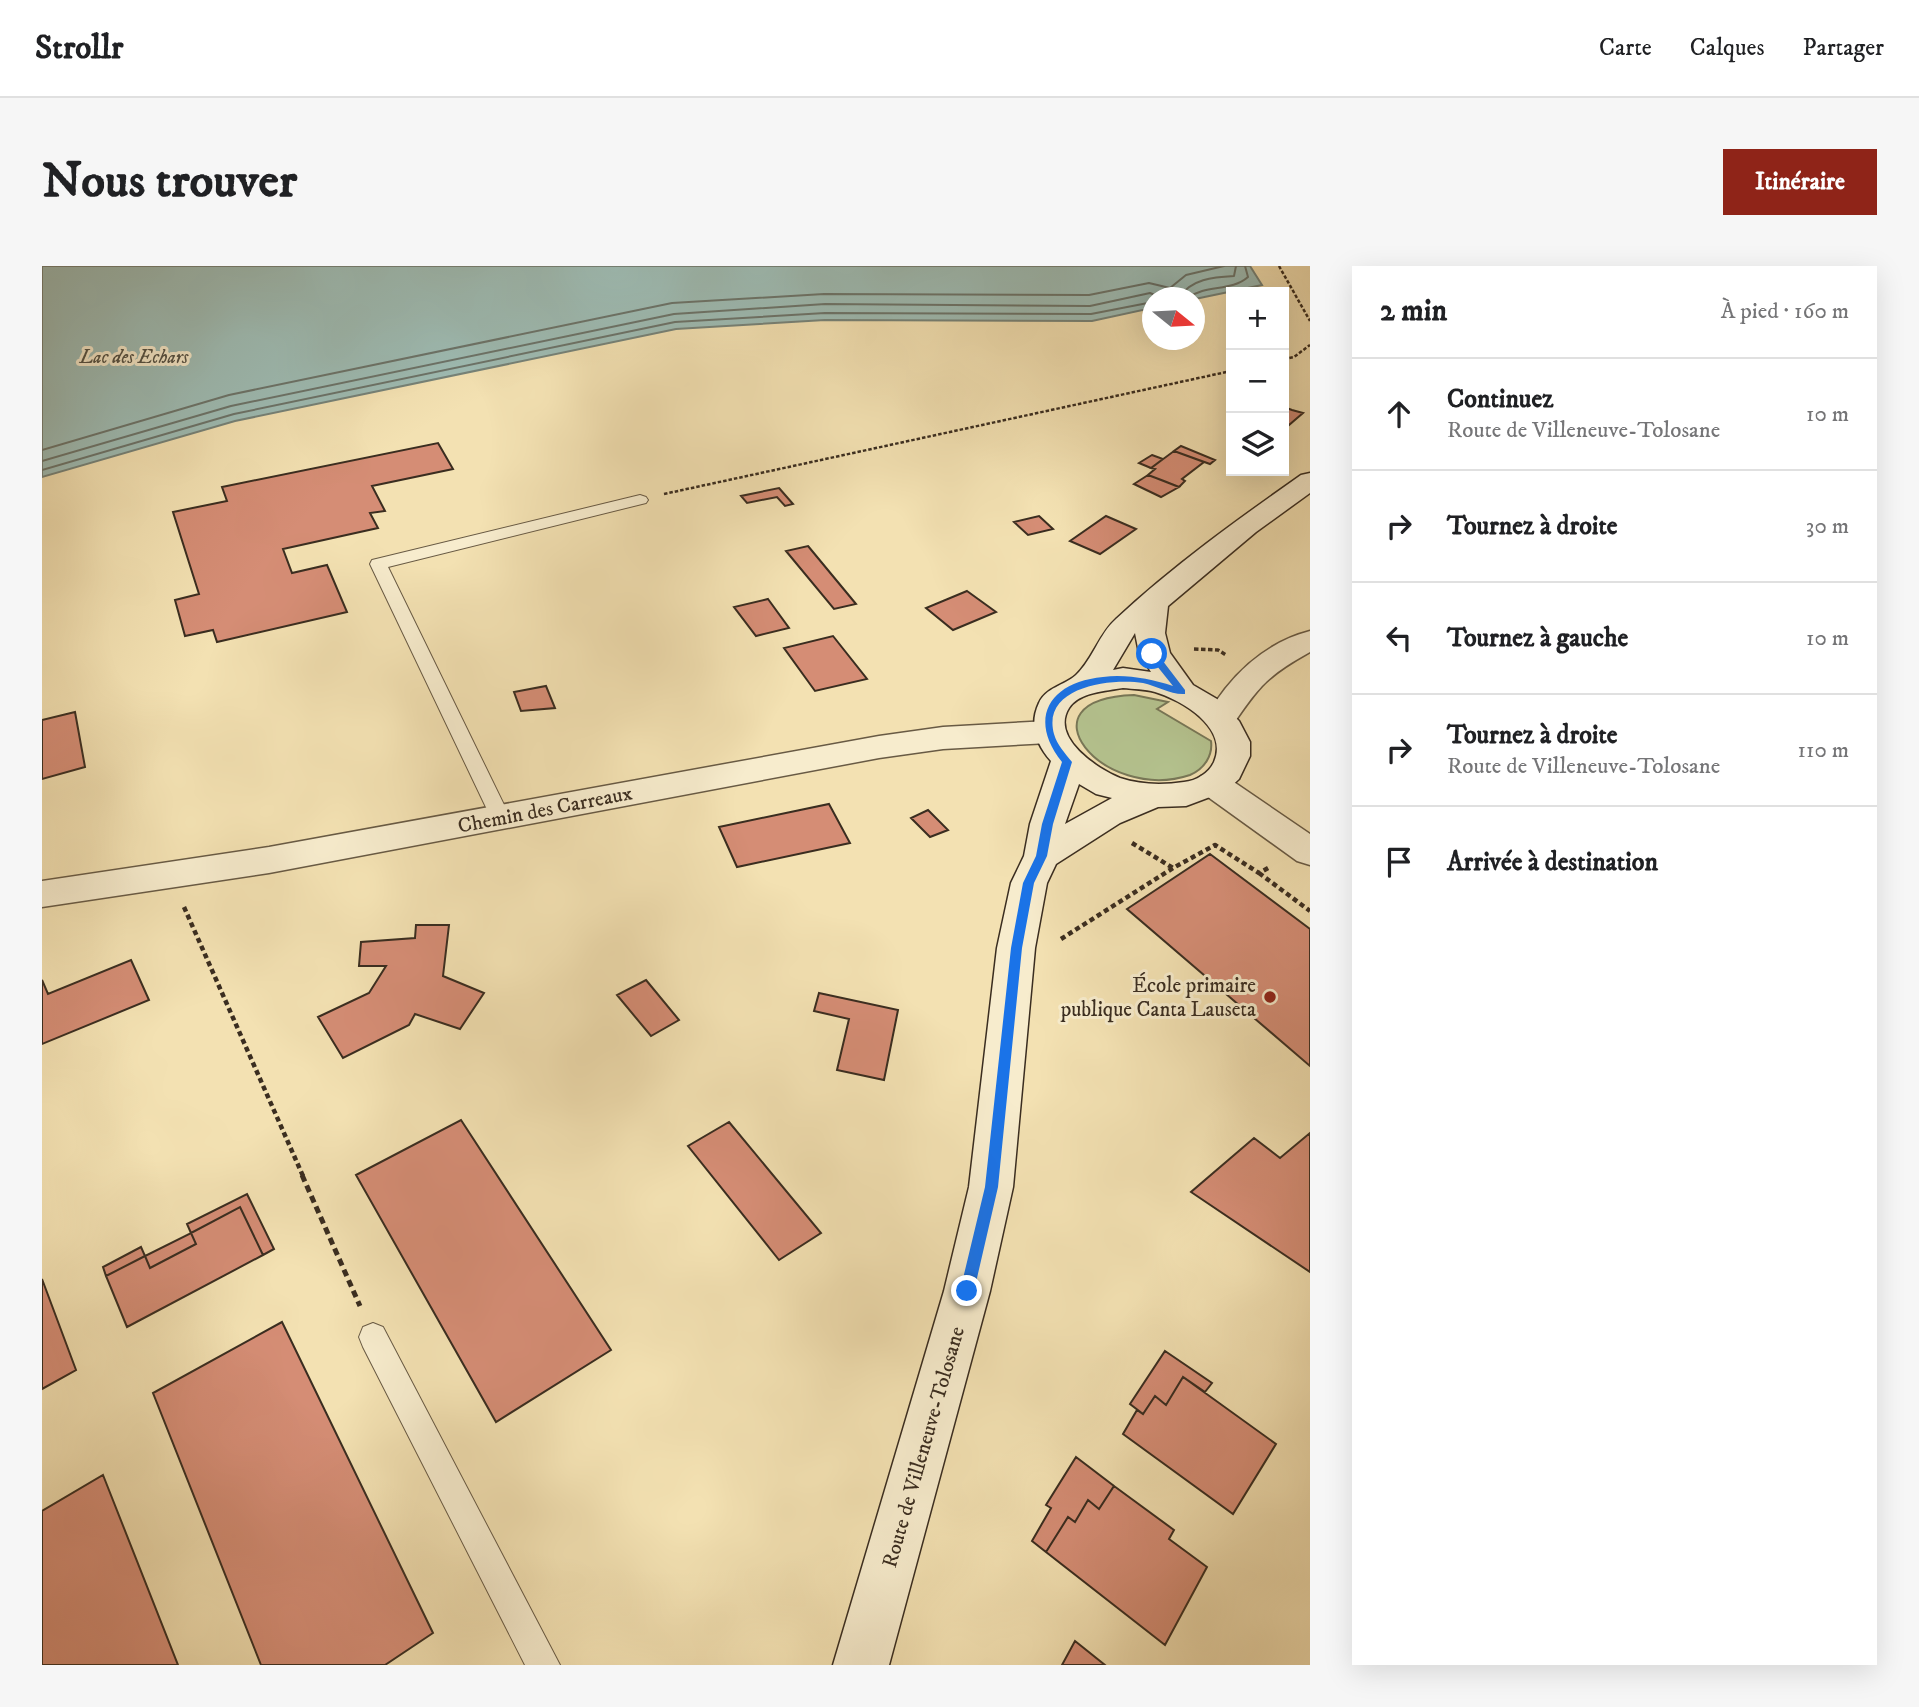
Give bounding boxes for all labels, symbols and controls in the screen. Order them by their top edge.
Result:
text: Strollr [35,28,123,69]
text: Carte [1599,33,1652,63]
text: Calques [1690,33,1765,63]
text: Partager [1803,33,1884,63]
button: Itinéraire [1723,149,1877,215]
text: Nous trouver [42,151,297,213]
north arrow [1142,287,1205,350]
map controls [1226,287,1289,476]
button: + [1226,287,1289,350]
text: 2 min [1380,293,1447,330]
text: À pied · 160 m [1721,297,1849,326]
water label: Lac des Echars [79,346,190,369]
button: − [1226,350,1289,413]
text: Continuez [1447,383,1553,416]
icon: ahead [1380,395,1418,433]
text: 10 m [1806,400,1849,429]
button: layers [1226,413,1289,476]
text: Route de Villeneuve-Tolosane [1447,416,1720,445]
icon: right [1380,507,1418,545]
text: Tournez à droite [1447,510,1618,543]
text: 30 m [1806,512,1849,541]
icon: left [1380,619,1418,657]
text: Tournez à gauche [1447,622,1628,655]
text: 10 m [1806,624,1849,653]
route start [1136,638,1167,669]
text: Tournez à droite [1447,719,1618,752]
icon: right [1380,731,1418,769]
text: 110 m [1798,736,1849,765]
text: Route de Villeneuve-Tolosane [1447,752,1720,781]
street label: Chemin des Carreaux [456,780,635,840]
icon: arrive [1380,843,1418,881]
text: Arrivée à destination [1447,846,1658,879]
place label: École primaire publique Canta Lauseta [1060,972,1256,1023]
marker: École primaire publique Canta Lauseta [1262,989,1278,1005]
route end [951,1275,982,1306]
street label: Route de Villeneuve-Tolosane [877,1323,971,1571]

